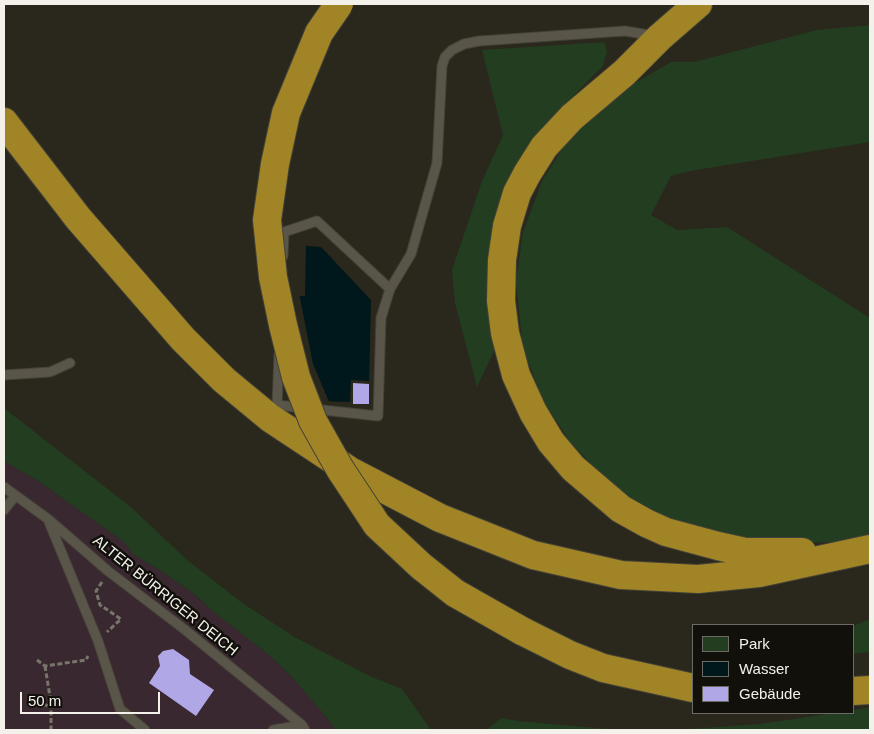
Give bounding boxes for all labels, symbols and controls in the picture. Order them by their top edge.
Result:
street label: ALTER BÜRRIGER DEICH [89,532,241,660]
legend [692,624,854,714]
text: Park [739,635,770,652]
text: Wasser [739,660,789,677]
scale bar [22,682,162,714]
text: Gebäude [739,685,801,702]
text: 50 m [28,692,61,709]

